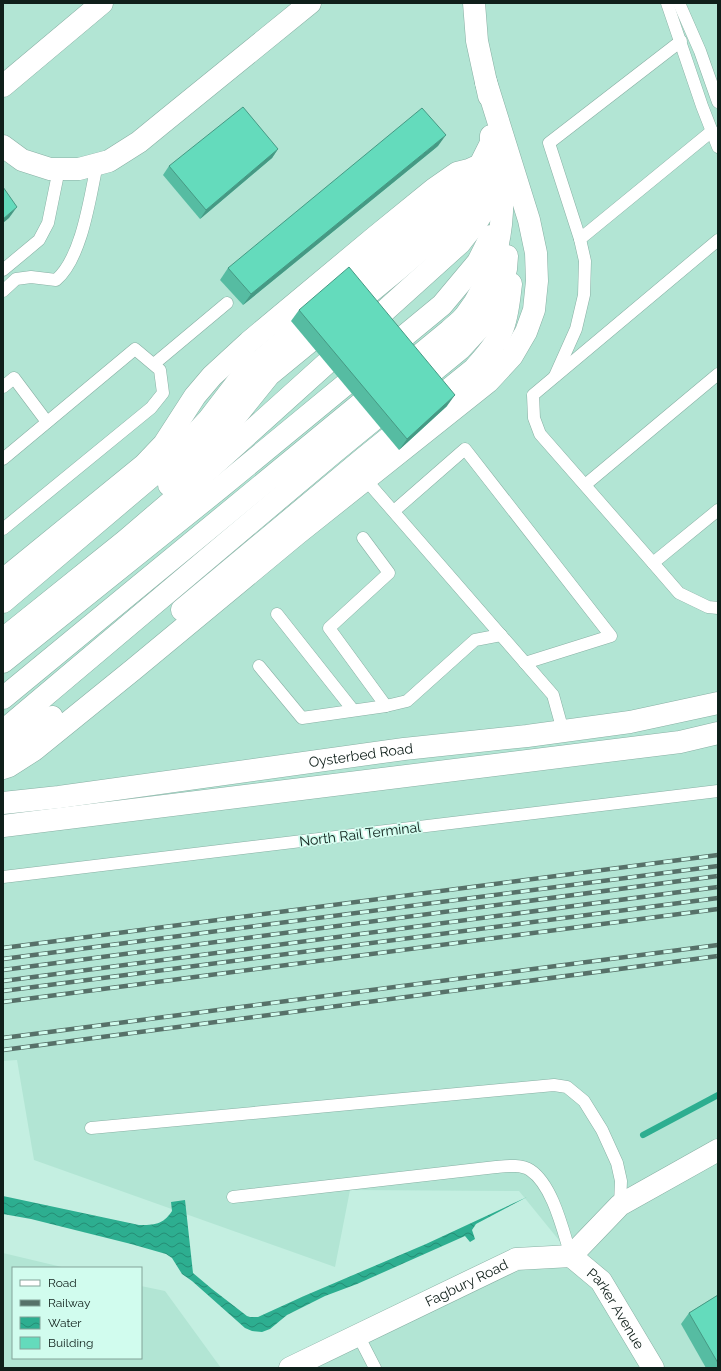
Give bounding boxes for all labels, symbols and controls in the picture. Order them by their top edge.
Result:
street label: Oysterbed Road [308,740,414,770]
street label: North Rail Terminal [298,819,422,849]
street label: Fagbury Road [423,1256,511,1310]
street label: Parker Avenue [584,1265,648,1352]
legend [12,1267,142,1359]
text: Road [48,1276,77,1290]
text: Railway [48,1296,91,1310]
text: Water [48,1316,82,1330]
text: Building [48,1336,94,1350]

